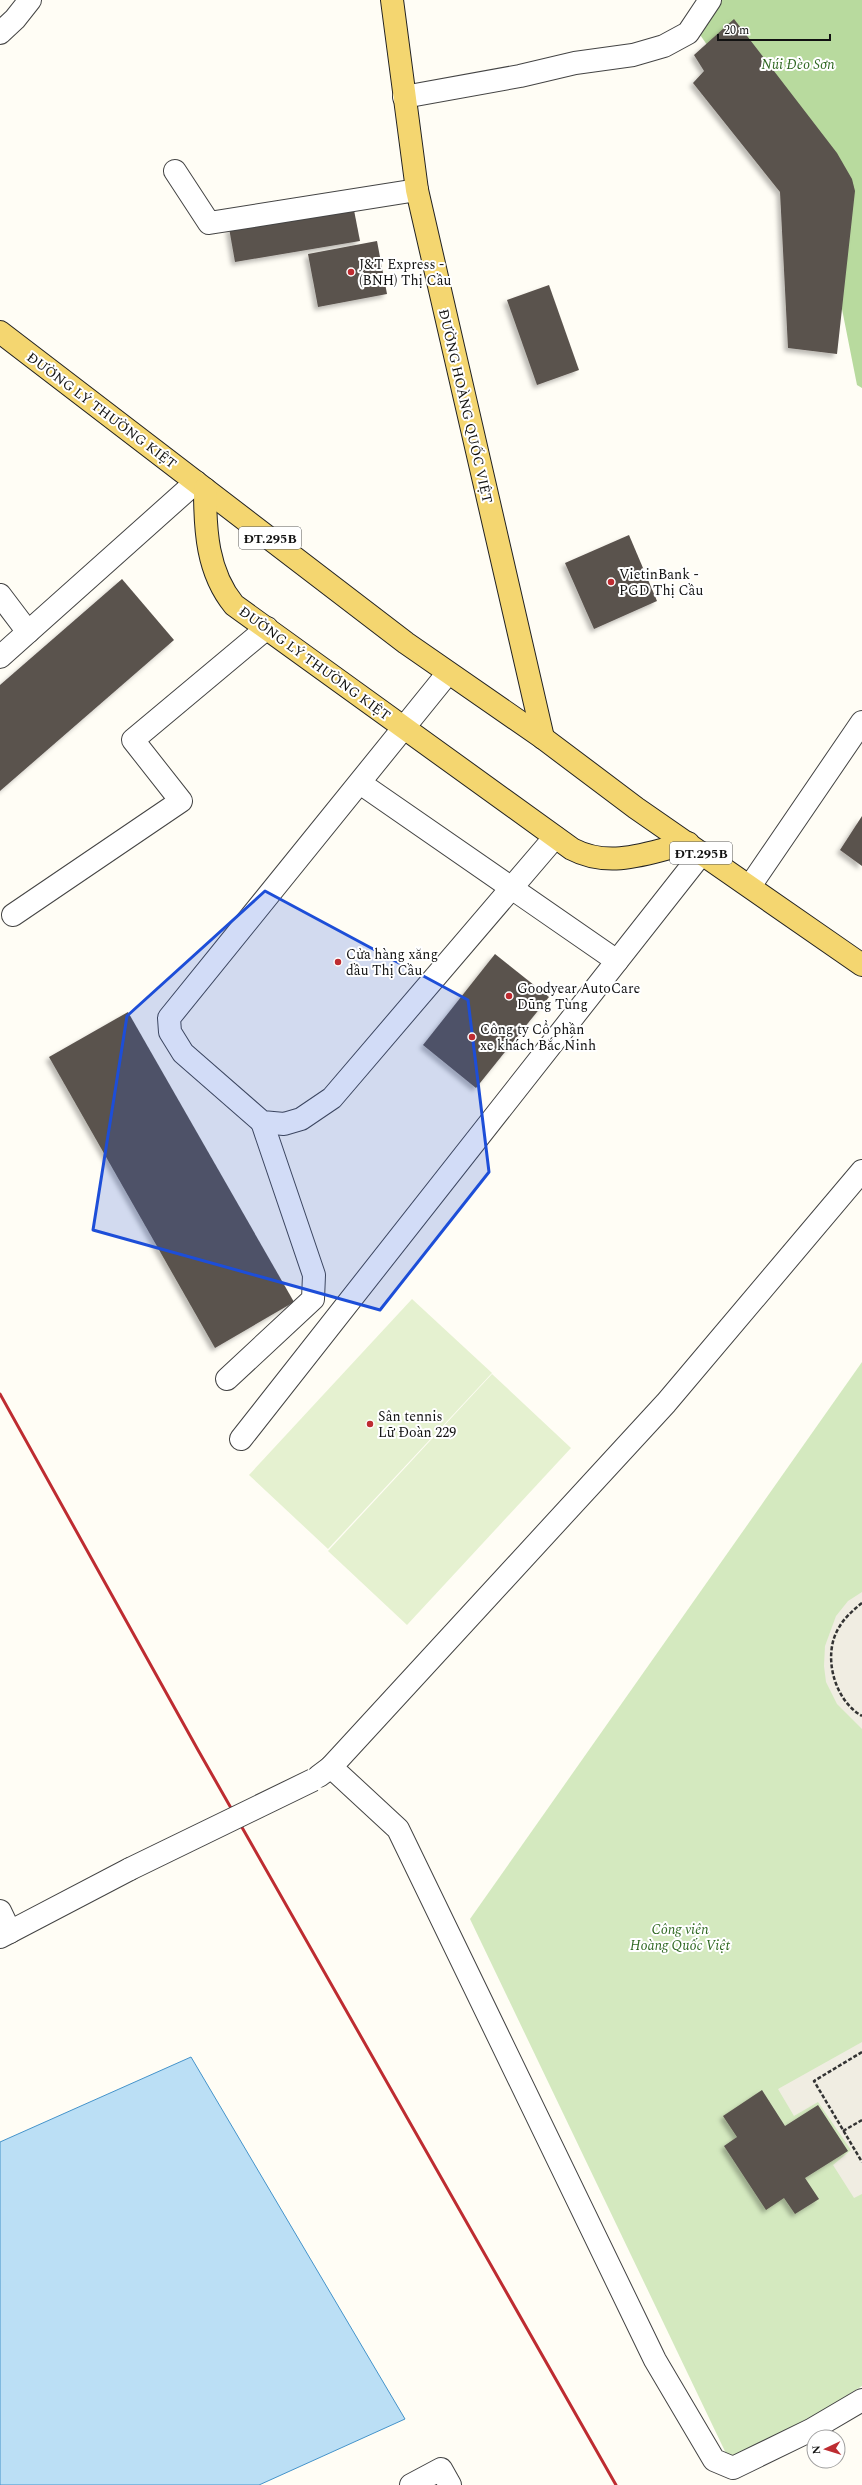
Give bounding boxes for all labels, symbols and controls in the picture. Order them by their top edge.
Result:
scale bar [718,16,830,42]
text: 20 m [724,21,749,40]
park label: Núi Đèo Sơn [761,54,835,75]
place label: J&T Express - (BNH) Thị Cầu [359,254,452,291]
marker: J&T Express - (BNH) Thị Cầu [346,267,356,277]
street label: ĐƯỜNG HOÀNG QUỐC VIỆT [433,307,498,505]
street label: ĐƯỜNG LÝ THƯỜNG KIỆT [22,347,181,474]
road number: ĐT.295B [239,527,301,549]
place label: VietinBank - PGD Thị Cầu [619,564,703,601]
marker: VietinBank - PGD Thị Cầu [606,577,616,587]
street label: ĐƯỜNG LÝ THƯỜNG KIỆT [234,601,395,726]
road number: ĐT.295B [670,842,732,864]
place label: Cửa hàng xăng dầu Thị Cầu [346,944,438,981]
marker: Cửa hàng xăng dầu Thị Cầu [333,957,343,967]
place label: Goodyear AutoCare Dũng Tùng [517,978,640,1015]
marker: Goodyear AutoCare Dũng Tùng [504,991,514,1001]
place label: Công ty Cổ phần xe khách Bắc Ninh [480,1019,596,1056]
marker: Công ty Cổ phần xe khách Bắc Ninh [467,1032,477,1042]
place label: Sân tennis Lữ Đoàn 229 [378,1406,456,1443]
marker: Sân tennis Lữ Đoàn 229 [365,1419,375,1429]
park label: Công viên Hoàng Quốc Việt [630,1919,731,1956]
north arrow [806,2429,846,2469]
text: N [808,2445,825,2455]

